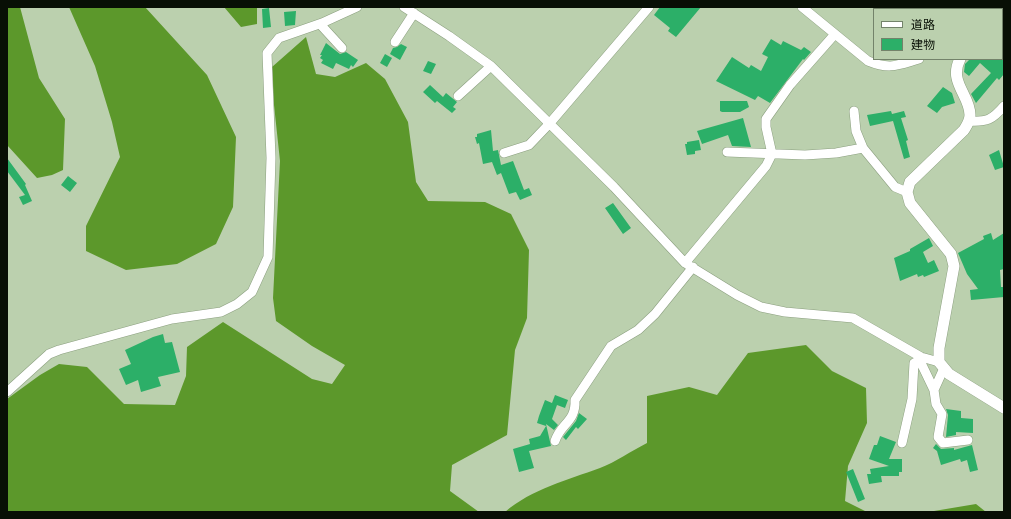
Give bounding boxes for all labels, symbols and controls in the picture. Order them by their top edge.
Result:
legend [873,8,1003,60]
text: 道路 [911,17,935,33]
text: 建物 [911,37,935,53]

